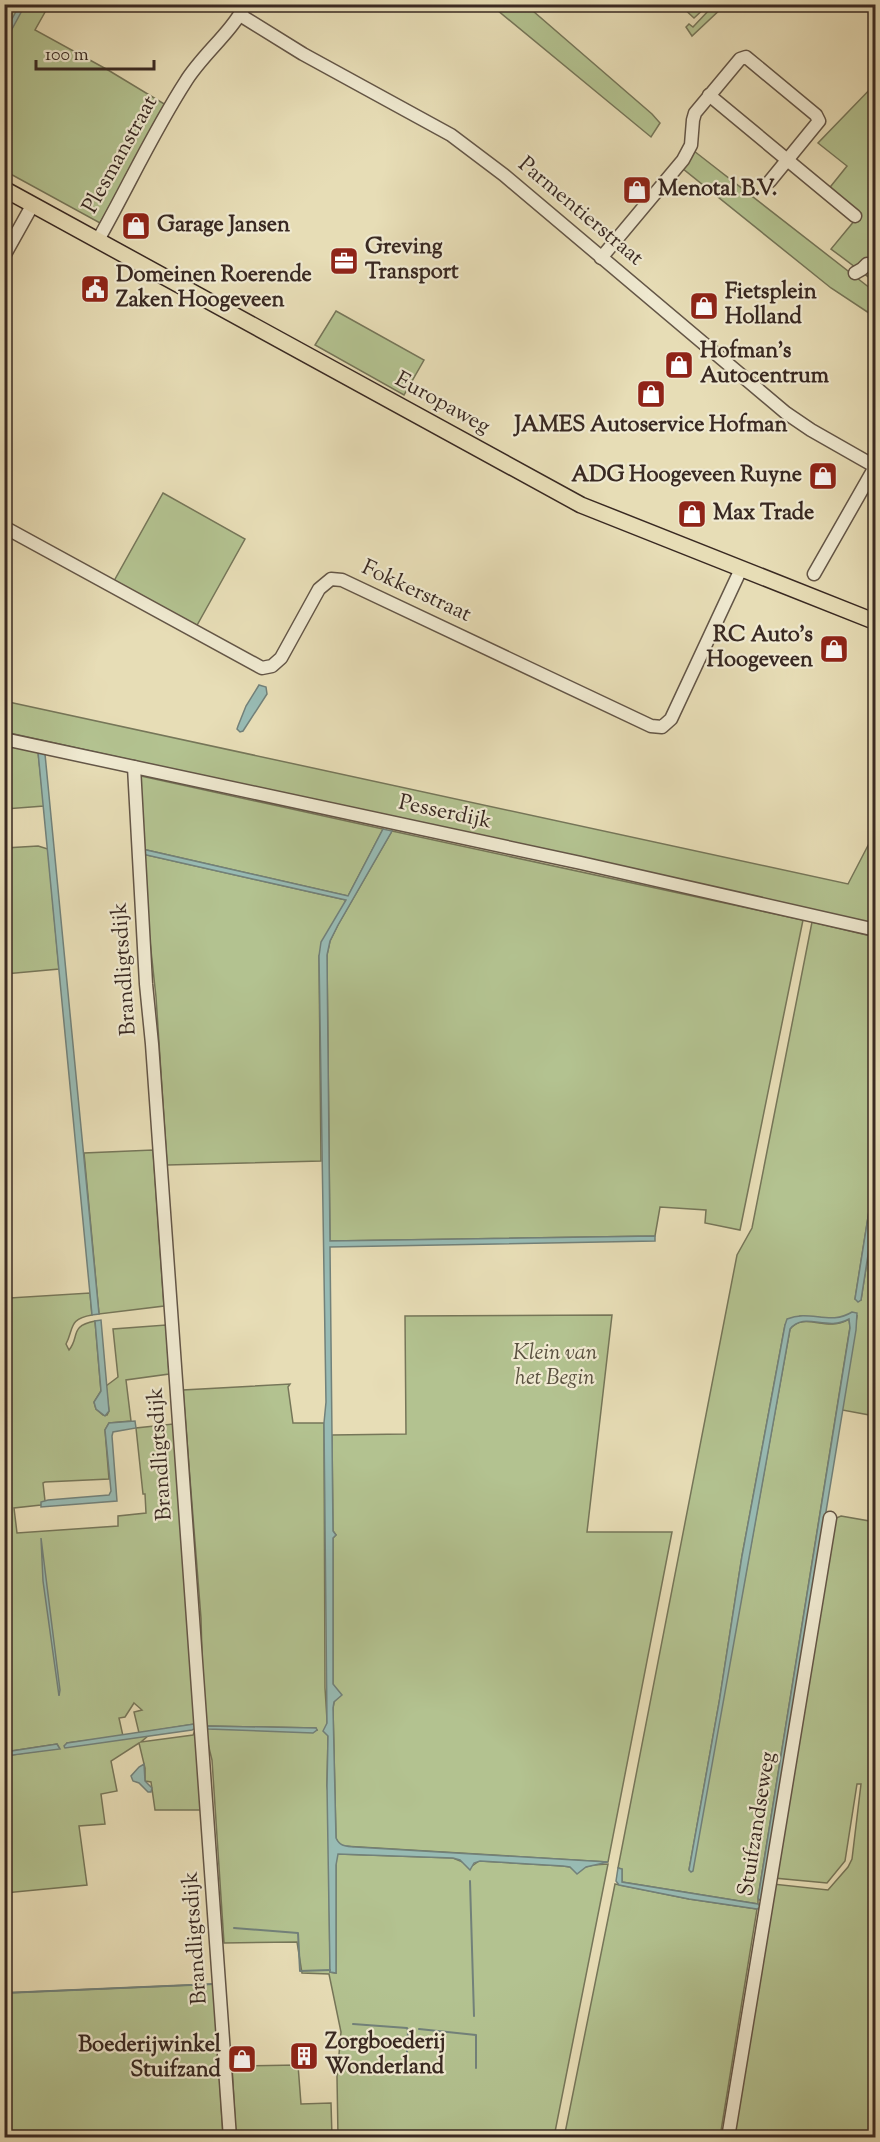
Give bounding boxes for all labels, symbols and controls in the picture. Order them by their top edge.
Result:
scale bar [36,33,154,71]
text: 100 m [45,43,89,69]
street label: Plesmanstraat [75,90,167,220]
street label: Parmentierstraat [510,150,650,274]
shop icon: Menotal B.V. [621,174,653,206]
place label: Menotal B.V. [658,174,777,206]
shop icon: Garage Jansen [120,210,152,242]
place label: Garage Jansen [157,210,290,242]
place label: Greving Transport [365,232,459,289]
office icon: Greving Transport [328,245,360,277]
place label: Domeinen Roerende Zaken Hoogeveen [116,260,312,317]
public building icon: Domeinen Roerende Zaken Hoogeveen [79,273,111,305]
place label: Fietsplein Holland [725,277,817,334]
shop icon: Fietsplein Holland [688,290,720,322]
place label: Hofman's Autocentrum [700,336,830,393]
shop icon: Hofman's Autocentrum [663,349,695,381]
street label: Europaweg [388,365,496,444]
shop icon: JAMES Autoservice Hofman [635,378,667,410]
place label: JAMES Autoservice Hofman [513,410,787,442]
place label: ADG Hoogeveen Ruyne [571,460,802,492]
shop icon: ADG Hoogeveen Ruyne [807,460,839,492]
shop icon: Max Trade [676,498,708,530]
place label: Max Trade [713,498,814,530]
street label: Fokkerstraat [356,553,477,632]
place label: RC Auto's Hoogeveen [707,620,813,677]
shop icon: RC Auto's Hoogeveen [818,633,850,665]
street label: Pesserdijk [396,788,494,838]
street label: Brandligtsdijk [104,901,146,1037]
park label: Klein van het Begin [513,1338,598,1395]
street label: Brandligtsdijk [140,1386,182,1522]
street label: Stuifzandseweg [731,1749,785,1899]
street label: Brandligtsdijk [175,1870,217,2006]
place label: Zorgboederij Wonderland [325,2027,446,2084]
place label: Boederijwinkel Stuifzand [78,2030,222,2087]
building icon: Zorgboederij Wonderland [288,2040,320,2072]
shop icon: Boederijwinkel Stuifzand [226,2043,258,2075]

